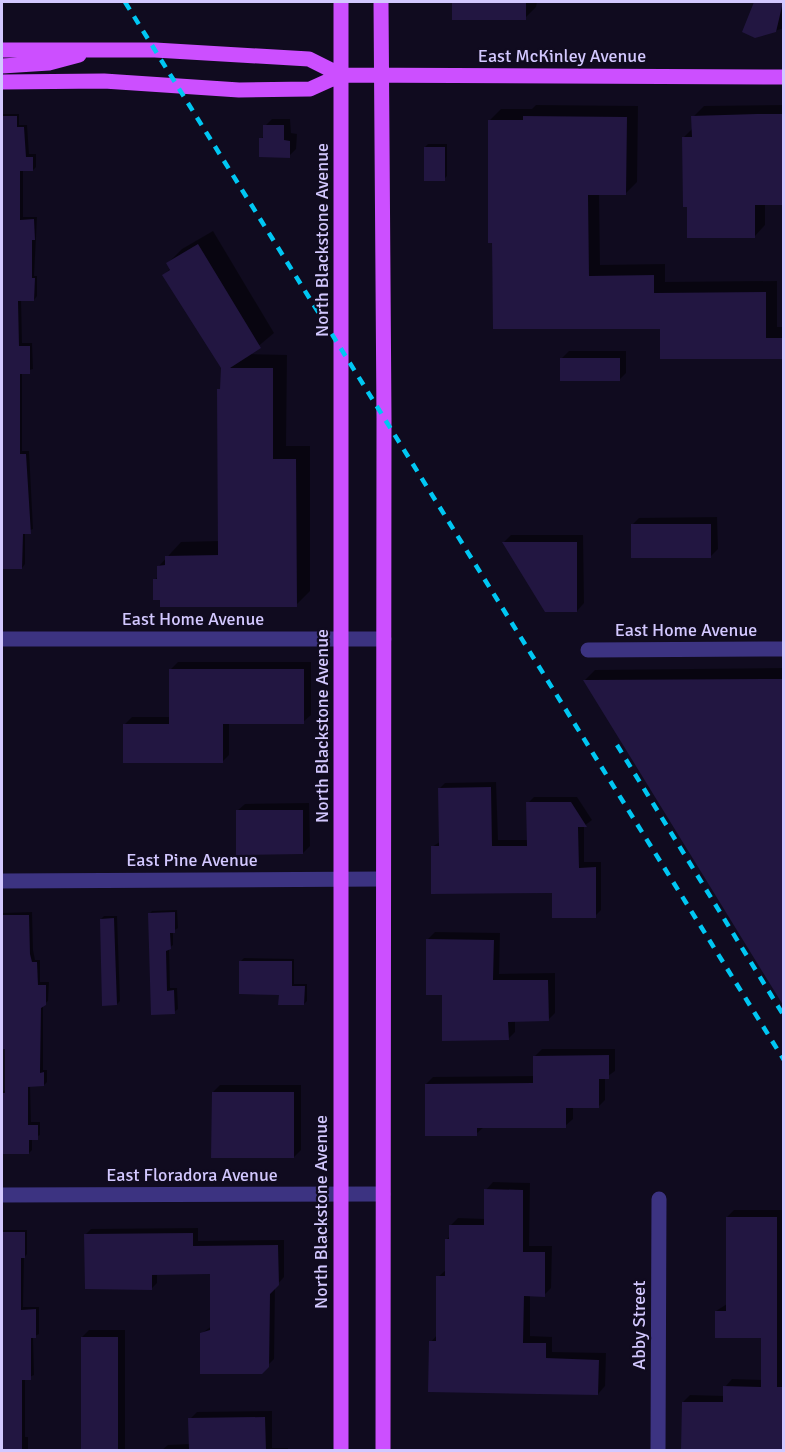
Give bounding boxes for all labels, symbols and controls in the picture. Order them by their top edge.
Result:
street label: East McKinley Avenue [478,45,646,67]
street label: North Blackstone Avenue [311,143,333,337]
street label: East Home Avenue [122,608,264,630]
street label: East Home Avenue [615,619,757,641]
street label: North Blackstone Avenue [311,629,333,823]
street label: East Pine Avenue [126,849,258,871]
street label: North Blackstone Avenue [310,1115,332,1309]
street label: East Floradora Avenue [106,1164,278,1186]
street label: Abby Street [628,1280,650,1370]

